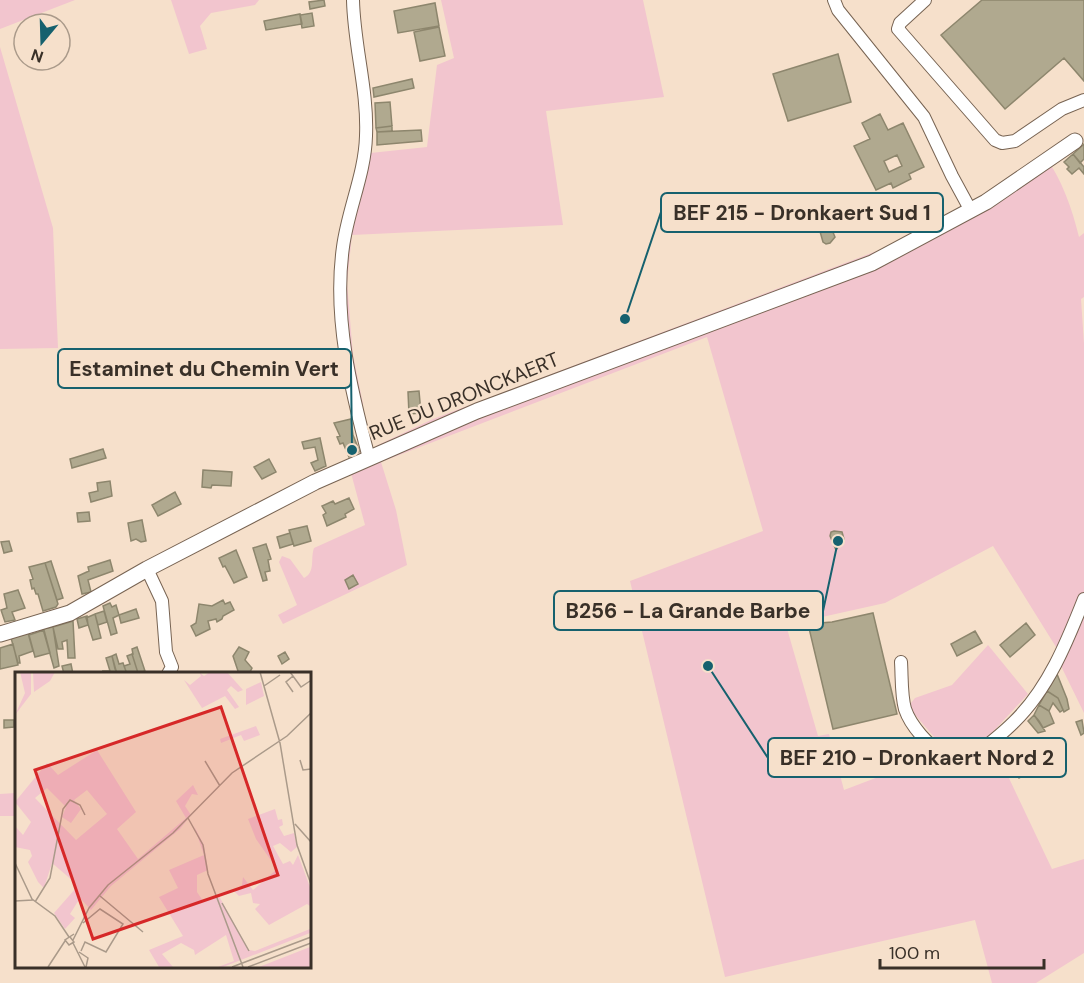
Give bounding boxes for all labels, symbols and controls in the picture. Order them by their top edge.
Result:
north arrow [12,12,72,72]
text: N [28,44,46,68]
callout: BEF 215 - Dronkaert Sud 1 [661,193,943,232]
text: BEF 215 - Dronkaert Sud 1 [673,199,931,227]
street label: RUE DU DRONCKAERT [365,346,563,446]
callout: Estaminet du Chemin Vert [58,349,351,388]
text: Estaminet du Chemin Vert [69,355,339,383]
callout: B256 - La Grande Barbe [554,591,823,630]
text: B256 - La Grande Barbe [565,597,811,625]
inset map [15,672,310,968]
callout: BEF 210 - Dronkaert Nord 2 [768,738,1066,777]
text: BEF 210 - Dronkaert Nord 2 [780,744,1054,772]
scale bar [880,932,1044,970]
text: 100 m [889,941,940,965]

